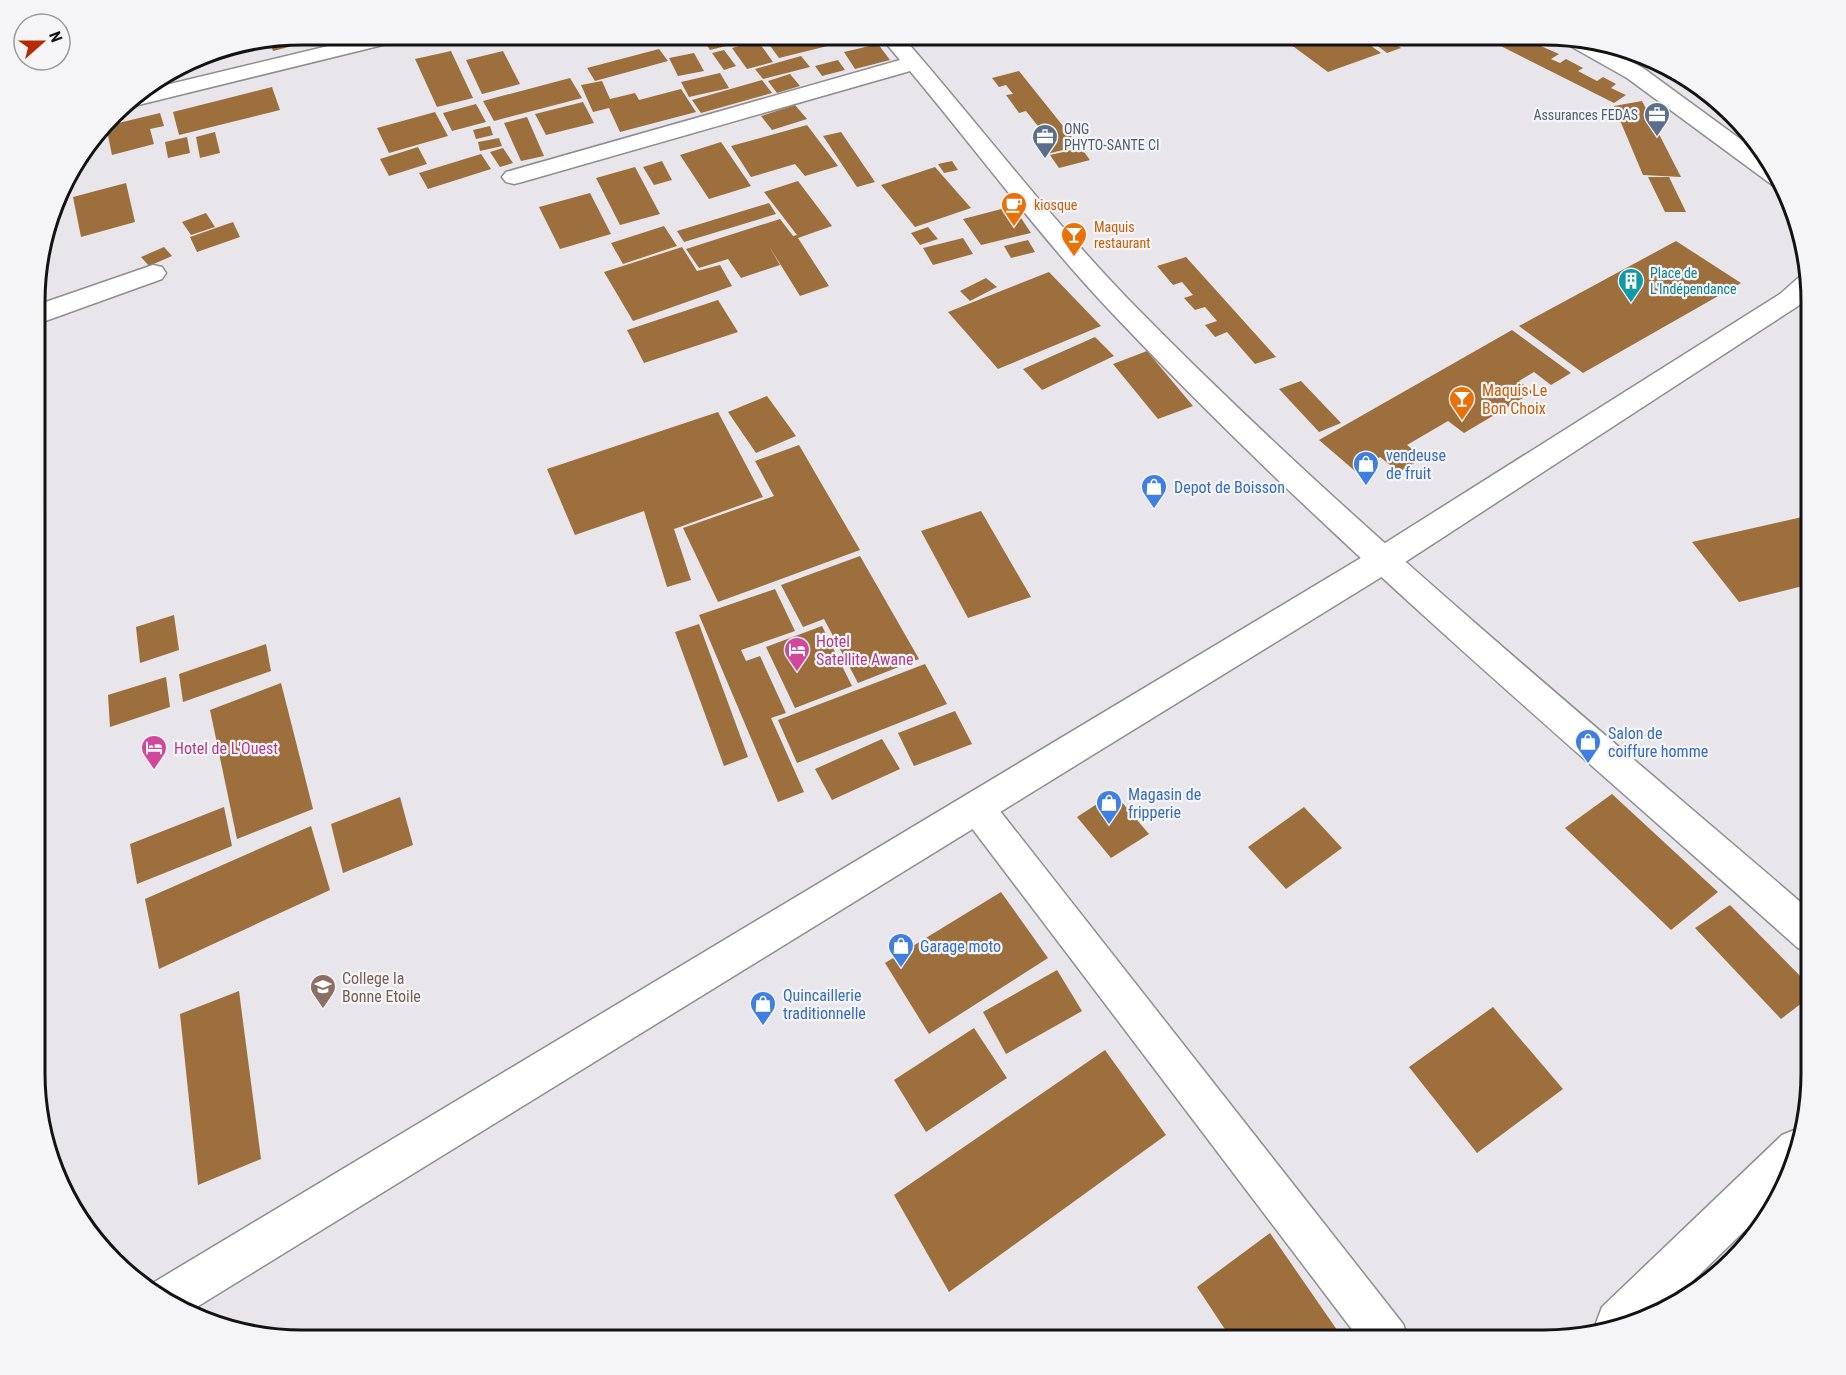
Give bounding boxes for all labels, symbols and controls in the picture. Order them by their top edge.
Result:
north arrow [12,12,72,72]
text: N [45,29,66,45]
office icon: Assurances FEDAS [1642,100,1672,138]
place label: Assurances FEDAS [1533,107,1638,123]
place label: ONG PHYTO-SANTE CI [1064,121,1159,153]
office icon: ONG PHYTO-SANTE CI [1030,122,1060,160]
cafe icon: kiosque [999,190,1029,228]
place label: kiosque [1034,197,1078,213]
place label: Maquis restaurant [1094,219,1150,251]
bar icon: Maquis restaurant [1059,220,1089,258]
place label: Place de L'Indépendance [1650,265,1737,297]
building icon: Place de L'Indépendance [1616,266,1646,304]
place label: Maquis Le Bon Choix [1482,381,1547,418]
bar icon: Maquis Le Bon Choix [1447,384,1477,422]
place label: vendeuse de fruit [1386,446,1446,483]
shop icon: vendeuse de fruit [1351,449,1381,487]
shop icon: Depot de Boisson [1139,472,1169,510]
place label: Depot de Boisson [1174,478,1285,497]
place label: Hotel Satellite Awane [816,632,913,669]
hotel icon: Hotel Satellite Awane [782,635,812,673]
place label: Salon de coiffure homme [1608,724,1708,761]
shop icon: Salon de coiffure homme [1573,727,1603,765]
hotel icon: Hotel de L'Ouest [139,733,169,771]
place label: Hotel de L'Ouest [174,739,278,758]
place label: Magasin de fripperie [1128,785,1201,822]
shop icon: Magasin de fripperie [1094,788,1124,826]
shop icon: Garage moto [886,931,916,969]
place label: Garage moto [920,937,1001,956]
place label: College la Bonne Etoile [342,969,421,1006]
school or university icon: College la Bonne Etoile [308,972,338,1010]
place label: Quincaillerie traditionnelle [783,986,866,1023]
shop icon: Quincaillerie traditionnelle [748,989,778,1027]

